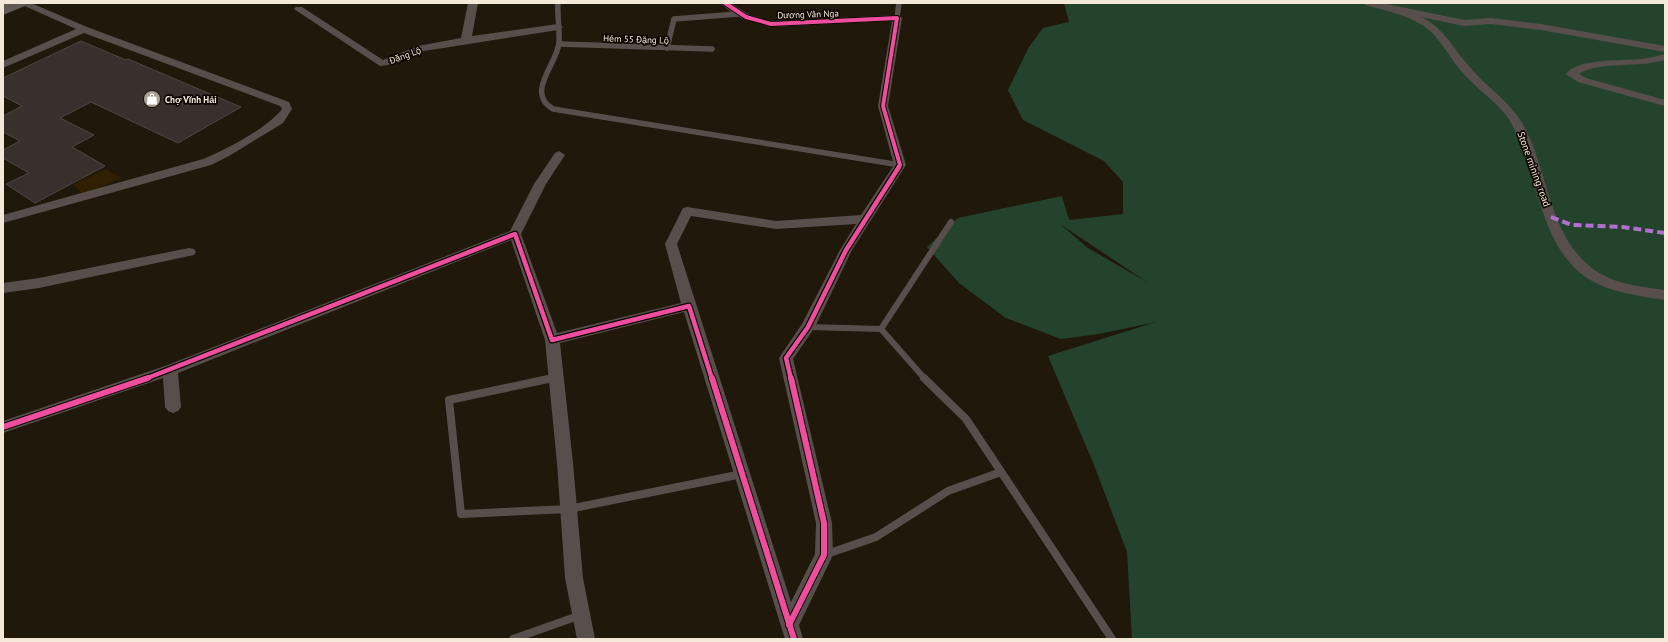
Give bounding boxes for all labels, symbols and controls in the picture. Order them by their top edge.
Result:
street label: Dương Vân Nga [777,7,839,21]
street label: Hẻm 55 Đặng Lộ [603,32,669,46]
street label: Đặng Lộ [387,44,422,66]
shop icon: Chợ Vĩnh Hải [142,89,162,109]
place label: Chợ Vĩnh Hải [165,94,217,105]
street label: Stone mining road [1514,130,1554,208]

